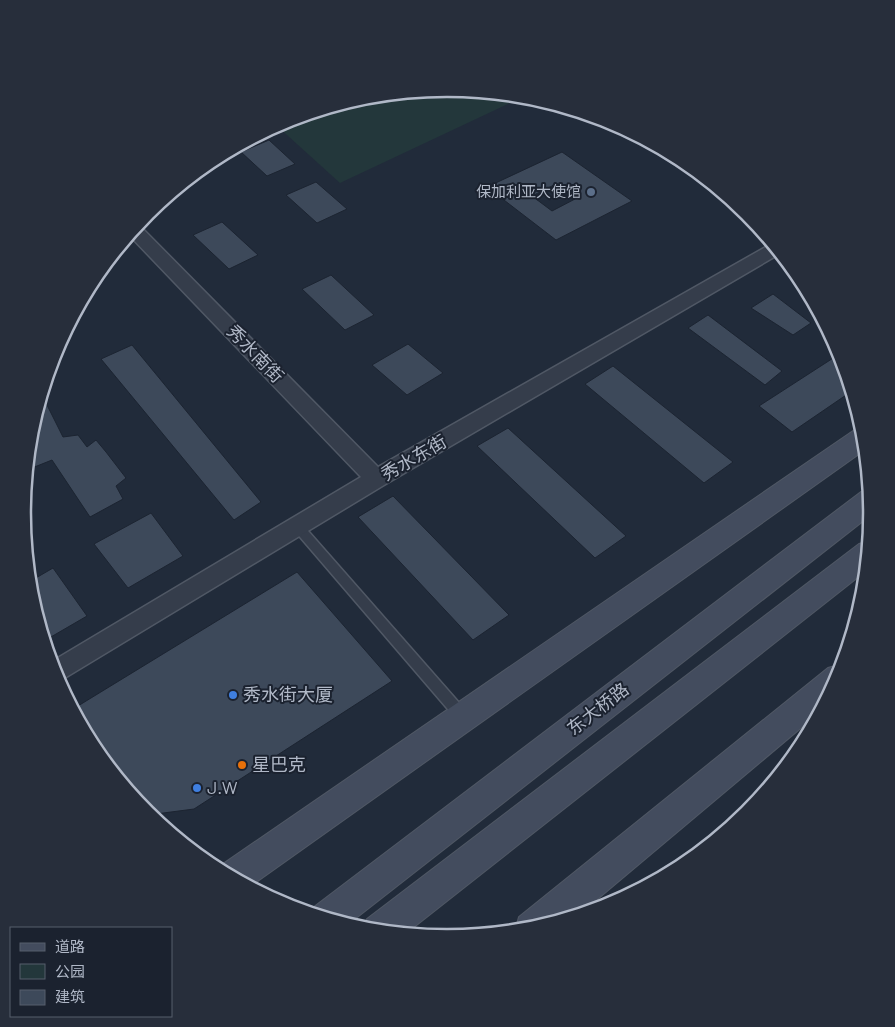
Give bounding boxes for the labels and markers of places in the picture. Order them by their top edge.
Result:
place label: 保加利亚大使馆 [476,182,581,200]
marker: 保加利亚大使馆 [585,186,597,198]
place label: 秀水街大厦 [243,683,333,705]
marker: 秀水街大厦 [227,689,239,701]
place label: 星巴克 [252,753,306,775]
marker: 星巴克 [236,759,248,771]
place label: J.W [207,776,238,798]
marker: J.W [191,782,203,794]

